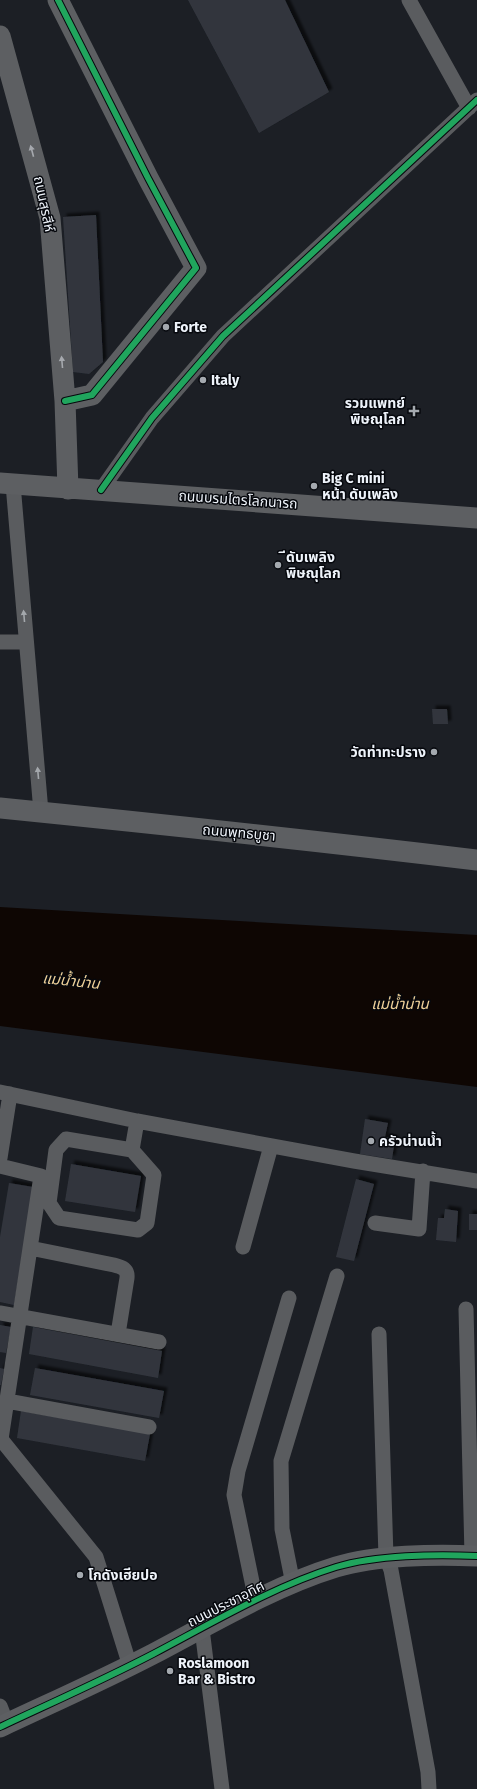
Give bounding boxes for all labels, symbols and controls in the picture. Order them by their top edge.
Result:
one-way arrow [28,145,34,157]
street label: ถนนสุรสีห์ [30,175,58,234]
place label: Forte [174,319,207,336]
marker: Forte [161,322,171,332]
one-way arrow [58,356,65,368]
place label: Italy [211,372,240,389]
marker: Italy [198,375,208,385]
place label: รวมแพทย์ พิษณุโลก [345,395,405,428]
marker: รวมแพทย์ พิษณุโลก [408,405,420,417]
place label: Big C mini หน้า ดับเพลิง [322,470,398,503]
marker: Big C mini หน้า ดับเพลิง [309,481,319,491]
street label: ถนนบรมไตรโลกนารถ [178,487,298,513]
place label: ีดับเพลิง พิษณุโลก [278,549,341,582]
marker: ีดับเพลิง พิษณุโลก [273,560,283,570]
one-way arrow [21,610,28,622]
place label: วัดท่าทะปราง [351,744,426,761]
marker: วัดท่าทะปราง [429,747,439,757]
one-way arrow [35,767,41,779]
street label: ถนนพุทธบูชา [202,821,276,845]
water label: แม่น้ำน่าน [41,967,102,993]
water label: แม่น้ำน่าน [371,993,430,1013]
place label: ครัวน่านน้ำ [379,1131,442,1150]
marker: ครัวน่านน้ำ [366,1136,376,1146]
place label: โกดังเฮียปอ [88,1567,157,1584]
marker: โกดังเฮียปอ [75,1570,85,1580]
street label: ถนนประชาอุทิศ [185,1577,268,1631]
place label: Roslamoon Bar & Bistro [178,1655,255,1688]
marker: Roslamoon Bar & Bistro [165,1666,175,1676]

